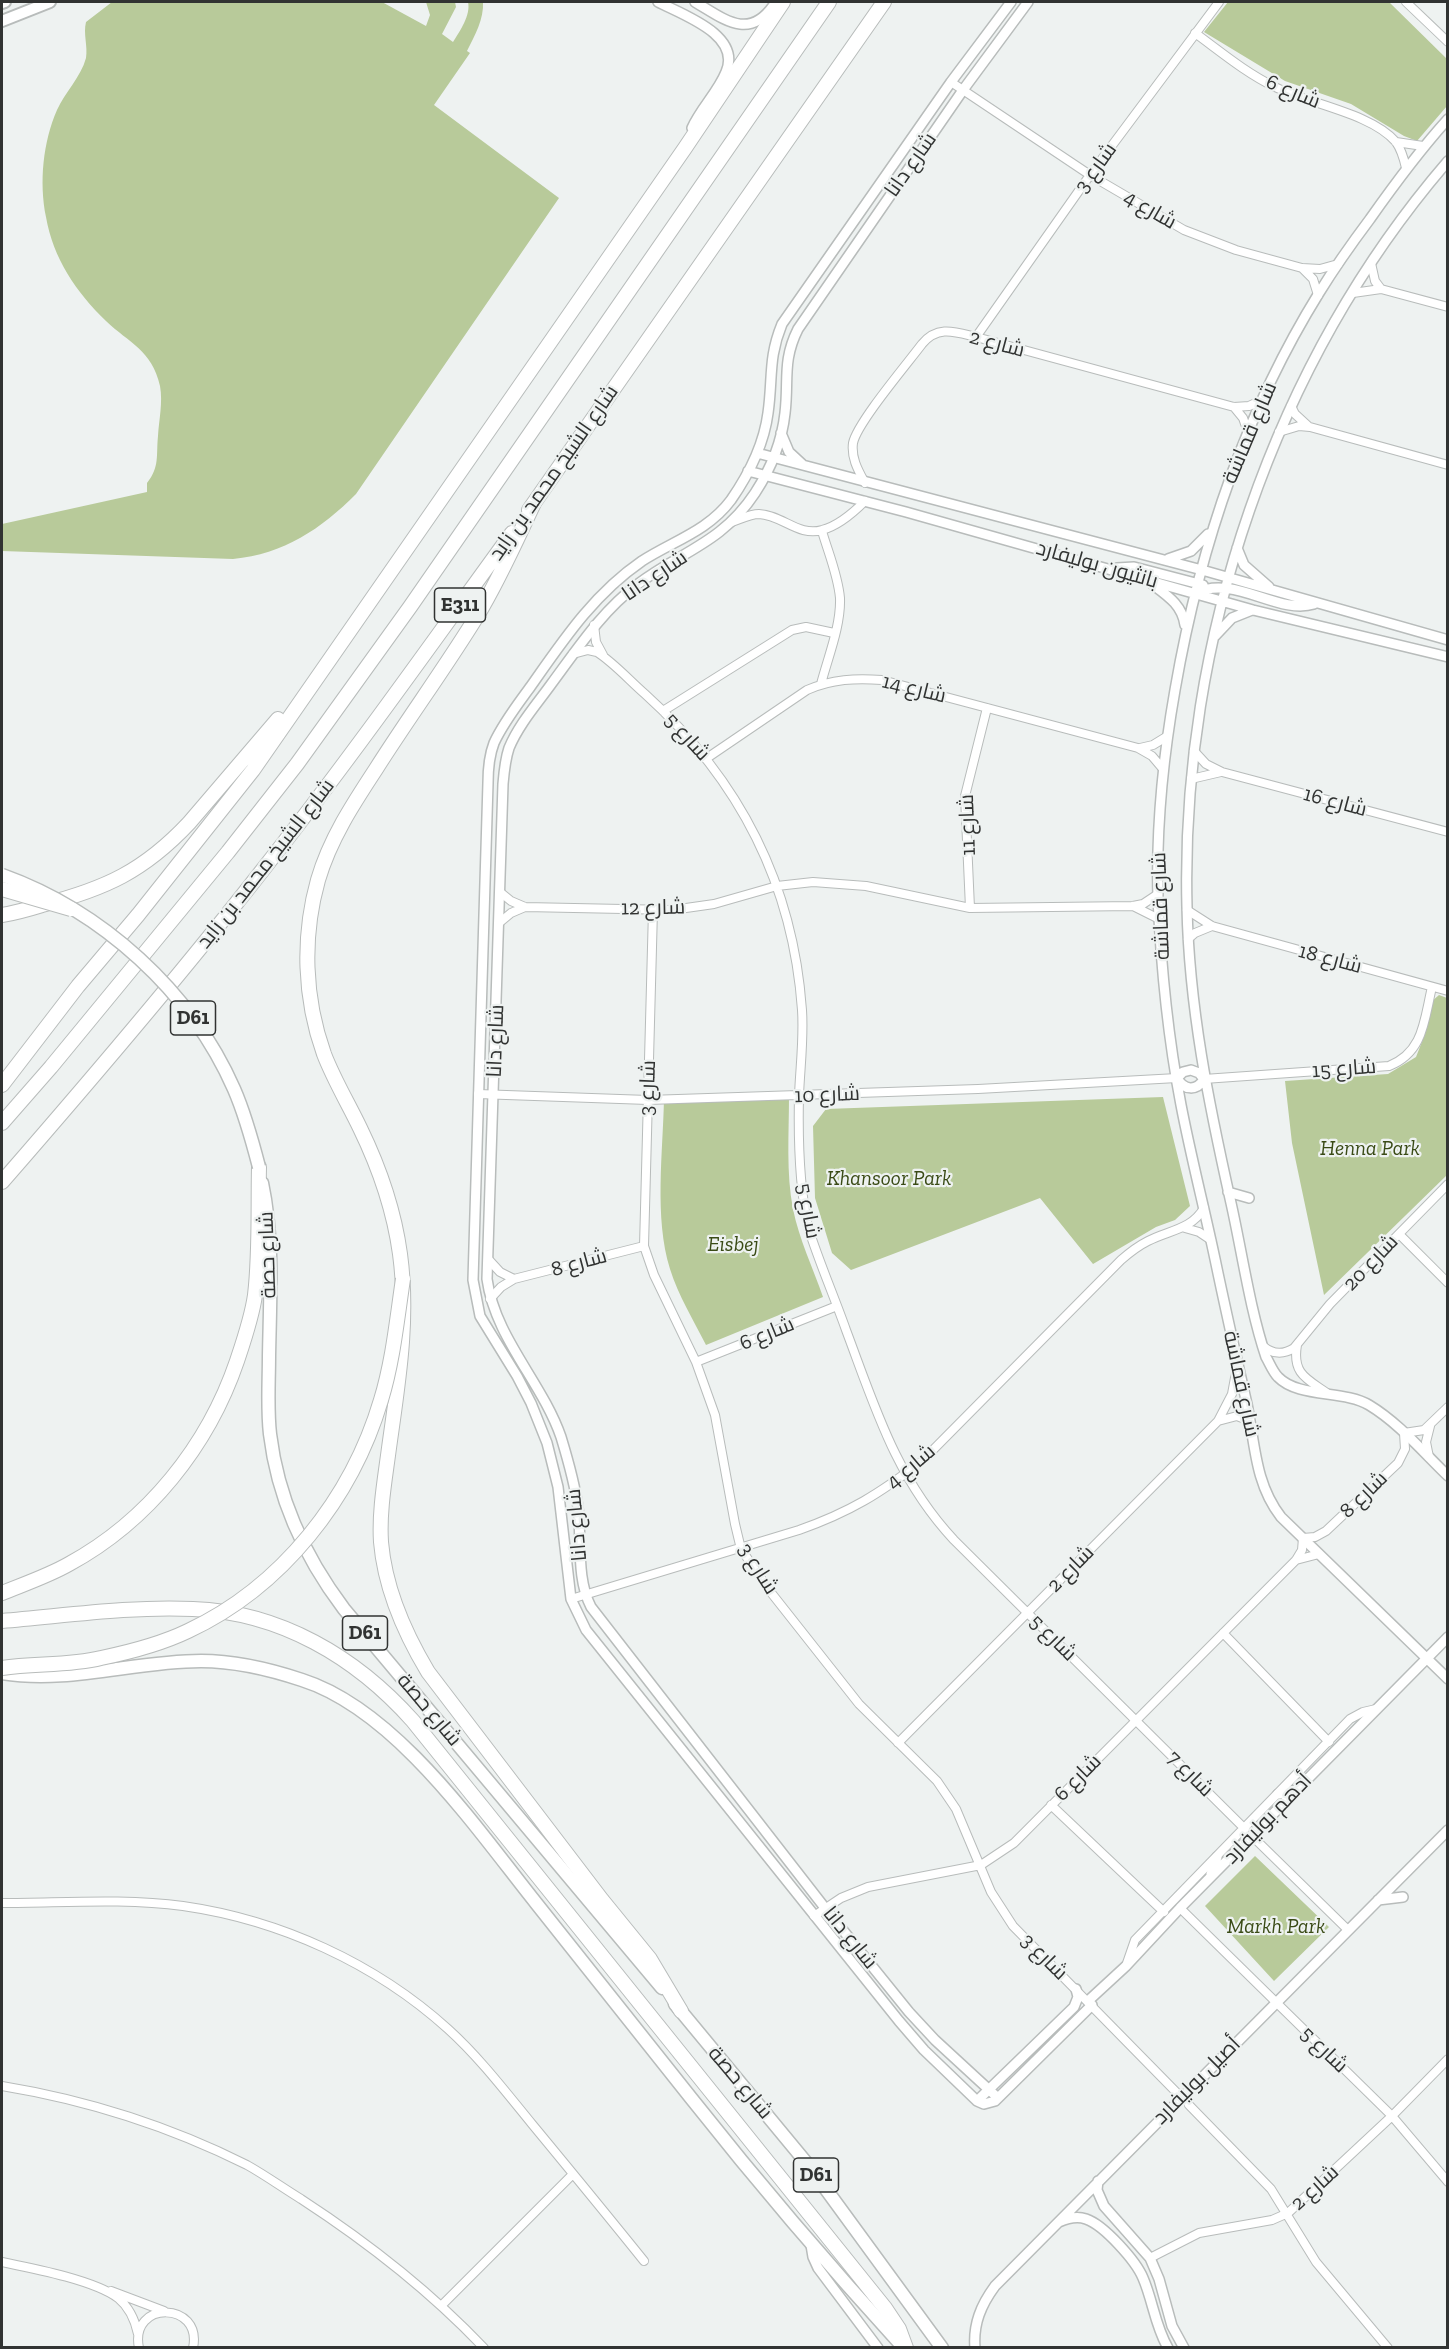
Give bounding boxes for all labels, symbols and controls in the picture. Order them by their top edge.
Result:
street label: شارع 6 [1262,69,1324,115]
street label: شارع دانا [880,128,942,202]
street label: شارع 3 [1069,138,1123,198]
street label: شارع 4 [1119,185,1181,235]
street label: شارع 2 [967,325,1027,363]
street label: شارع قماشة [1217,378,1283,488]
street label: شارع الشيخ محمد بن زايد [484,380,624,566]
street label: بانثيون بوليفارد [1033,536,1161,594]
street label: شارع دانا [618,545,692,607]
road number: E311 [434,588,486,622]
street label: شارع 14 [879,669,949,709]
street label: شارع 5 [659,708,715,766]
street label: شارع الشيخ محمد بن زايد [192,774,340,954]
street label: شارع 16 [1301,781,1369,823]
street label: شارع 11 [954,794,982,856]
street label: شارع قماشة [1147,852,1175,960]
street label: شارع 12 [621,895,685,921]
street label: شارع 18 [1295,938,1365,980]
road number: D61 [170,1001,216,1035]
street label: شارع دانا [482,1004,510,1078]
street label: شارع 15 [1311,1054,1377,1084]
street label: شارع 3 [634,1060,662,1116]
street label: شارع 10 [794,1081,860,1109]
park label: Henna Park [1320,1136,1420,1162]
park label: Khansoor Park [827,1166,951,1192]
street label: شارع 5 [791,1181,825,1241]
street label: شارع حصة [254,1211,282,1299]
street label: شارع 20 [1338,1230,1404,1296]
park label: Eisbej [707,1232,759,1258]
street label: شارع 8 [548,1243,610,1283]
street label: شارع 6 [736,1312,798,1356]
street label: شارع قماشة [1217,1329,1265,1439]
street label: شارع 4 [881,1439,941,1495]
street label: شارع 8 [1335,1466,1393,1524]
street label: شارع دانا [561,1488,593,1562]
street label: شارع 3 [733,1539,783,1599]
street label: شارع 2 [1042,1540,1100,1598]
street label: شارع 5 [1024,1609,1082,1667]
road number: D61 [342,1616,388,1650]
street label: شارع حصة [391,1669,467,1751]
street label: شارع 7 [1162,1746,1218,1802]
street label: شارع 6 [1049,1749,1107,1807]
street label: أدهم بوليفارد [1219,1768,1317,1870]
street label: شارع دانا [817,1902,883,1974]
park label: Markh Park [1227,1914,1325,1940]
street label: شارع 3 [1015,1928,1073,1986]
street label: شارع 5 [1295,2021,1353,2079]
street label: أصيل بوليفارد [1148,2032,1246,2130]
street label: شارع حصة [702,2042,778,2124]
road number: D61 [794,2158,838,2192]
street label: شارع 2 [1286,2160,1344,2216]

